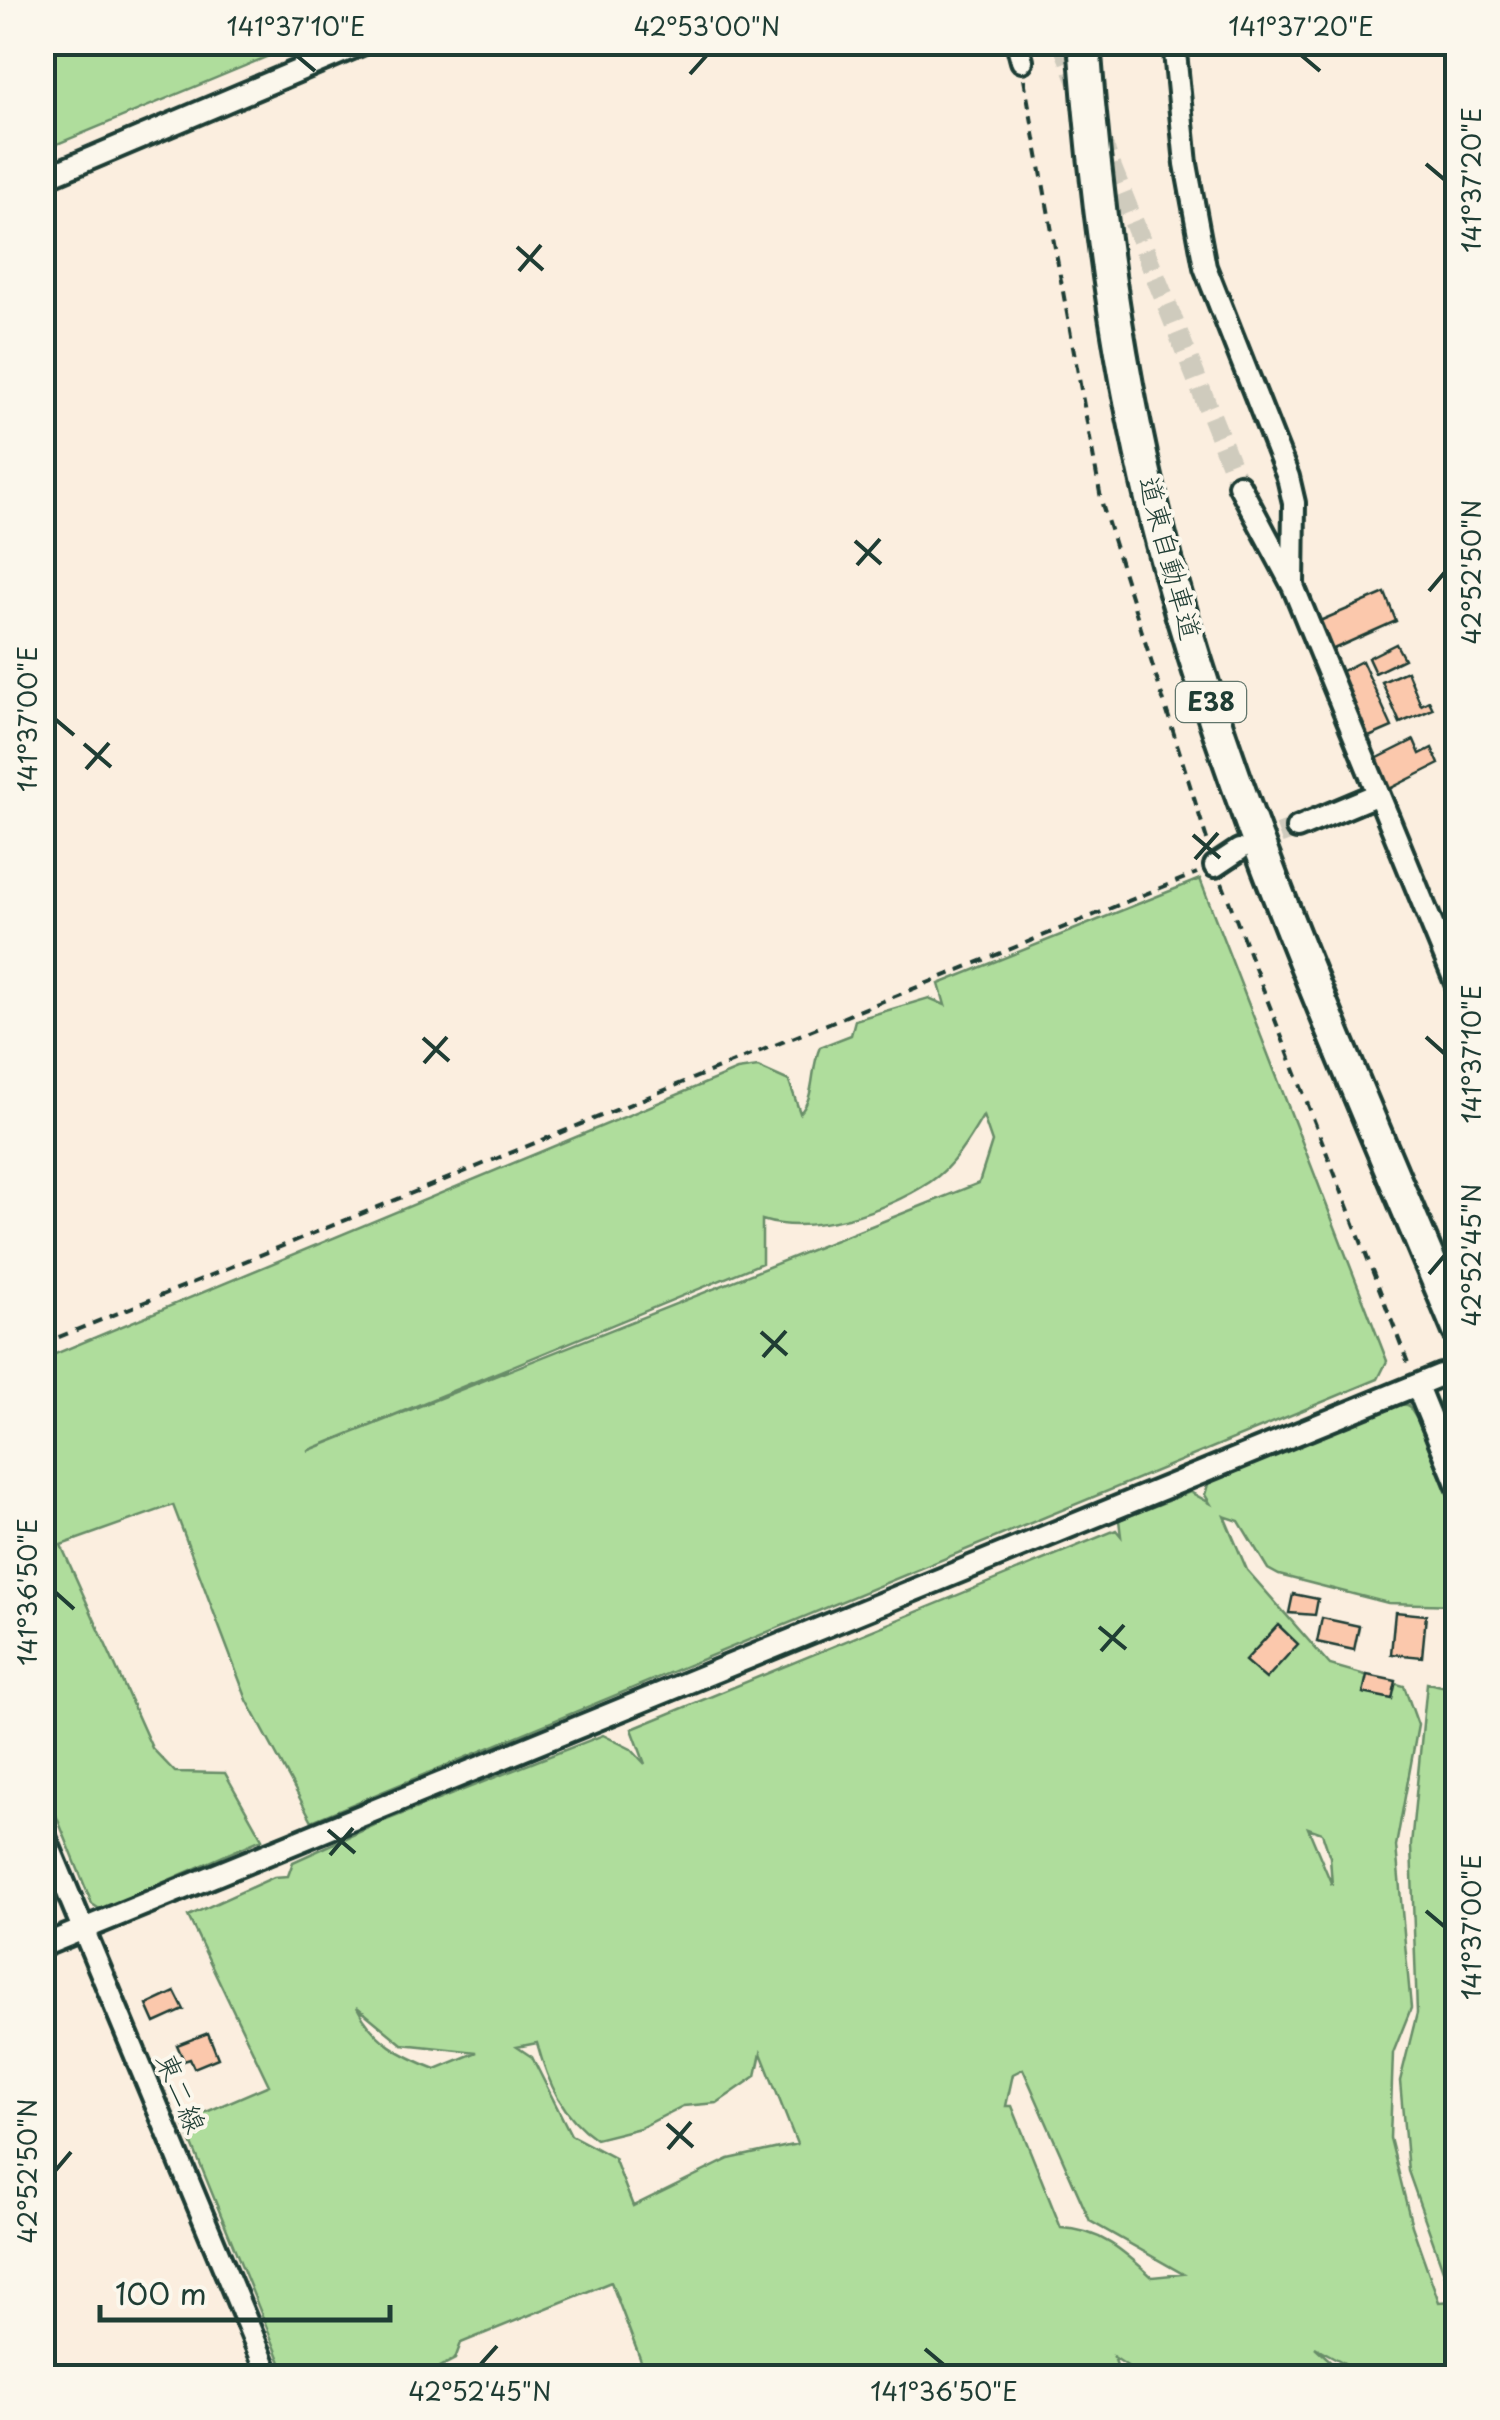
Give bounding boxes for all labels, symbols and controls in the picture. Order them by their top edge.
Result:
text: 141°37'10"E [226,7,366,45]
text: 42°53'00"N [634,7,780,45]
text: 141°37'20"E [1228,7,1374,45]
text: 141°37'20"E [1452,107,1490,253]
street label: 道東自動車道 [1129,471,1214,644]
text: 42°52'50"N [1452,499,1490,645]
text: 141°37'00"E [8,646,46,792]
road number: E38 [1176,682,1246,722]
text: 141°37'10"E [1452,984,1490,1124]
text: 42°52'45"N [1452,1184,1490,1326]
text: 141°36'50"E [8,1518,46,1666]
text: 141°37'00"E [1452,1854,1490,2000]
street label: 東二線 [146,2045,219,2139]
text: 42°52'50"N [8,2098,46,2244]
scale bar [100,2260,390,2322]
text: 100 m [115,2270,207,2315]
text: 42°52'45"N [409,2372,551,2410]
text: 141°36'50"E [870,2372,1018,2410]

